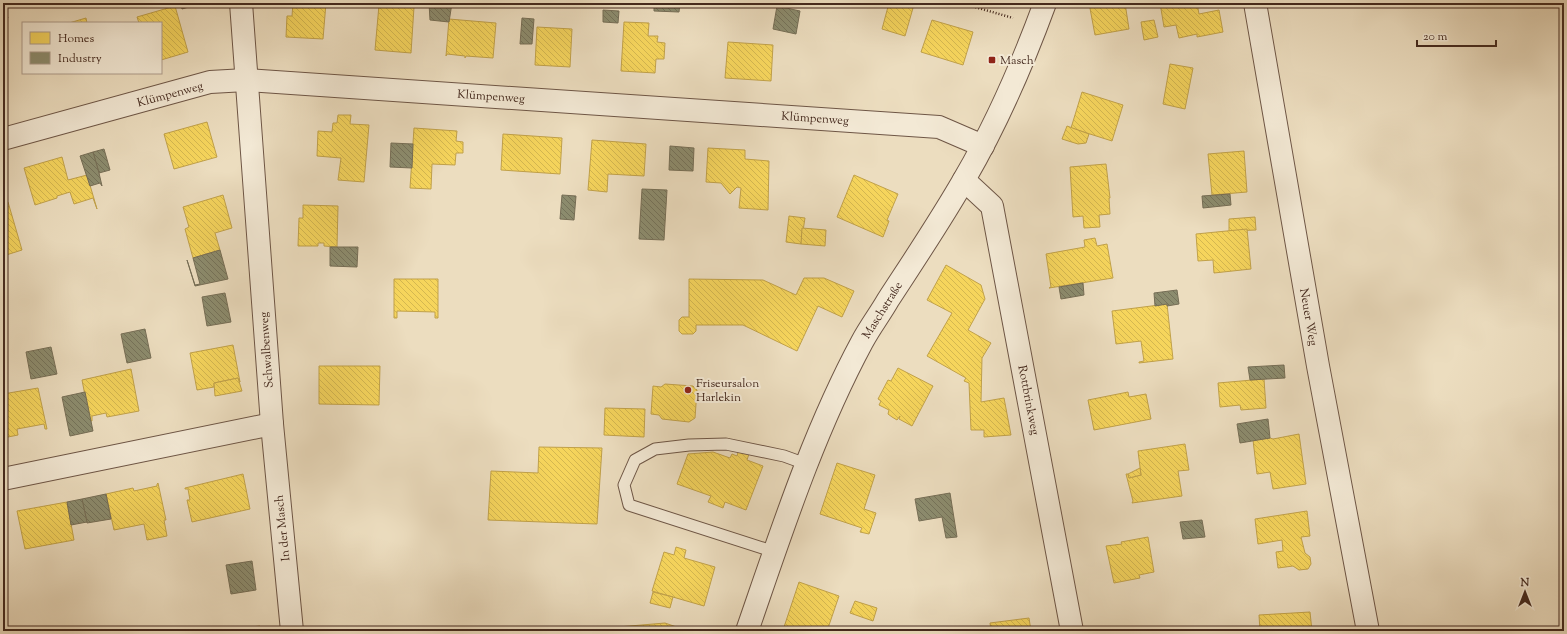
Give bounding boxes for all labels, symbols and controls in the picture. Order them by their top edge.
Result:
legend [22,22,162,74]
scale bar [1417,22,1496,48]
text: 20 m [1423,28,1448,46]
text: Homes [58,30,94,48]
text: Industry [58,50,102,68]
place label: Masch [1000,52,1034,70]
marker: Masch [987,55,997,65]
street label: Klümpenweg [135,77,205,112]
street label: Klümpenweg [457,86,525,108]
street label: Klümpenweg [781,108,849,130]
street label: Maschstraße [858,278,908,343]
street label: Neuer Weg [1294,287,1322,348]
street label: Schwalbenweg [255,311,279,389]
street label: Rottbrinkweg [1012,364,1044,437]
place label: Friseursalon Harlekin [696,375,759,407]
marker: Friseursalon Harlekin [683,385,693,395]
street label: In der Masch [271,494,295,562]
north arrow [1505,572,1545,612]
text: N [1520,575,1530,591]

